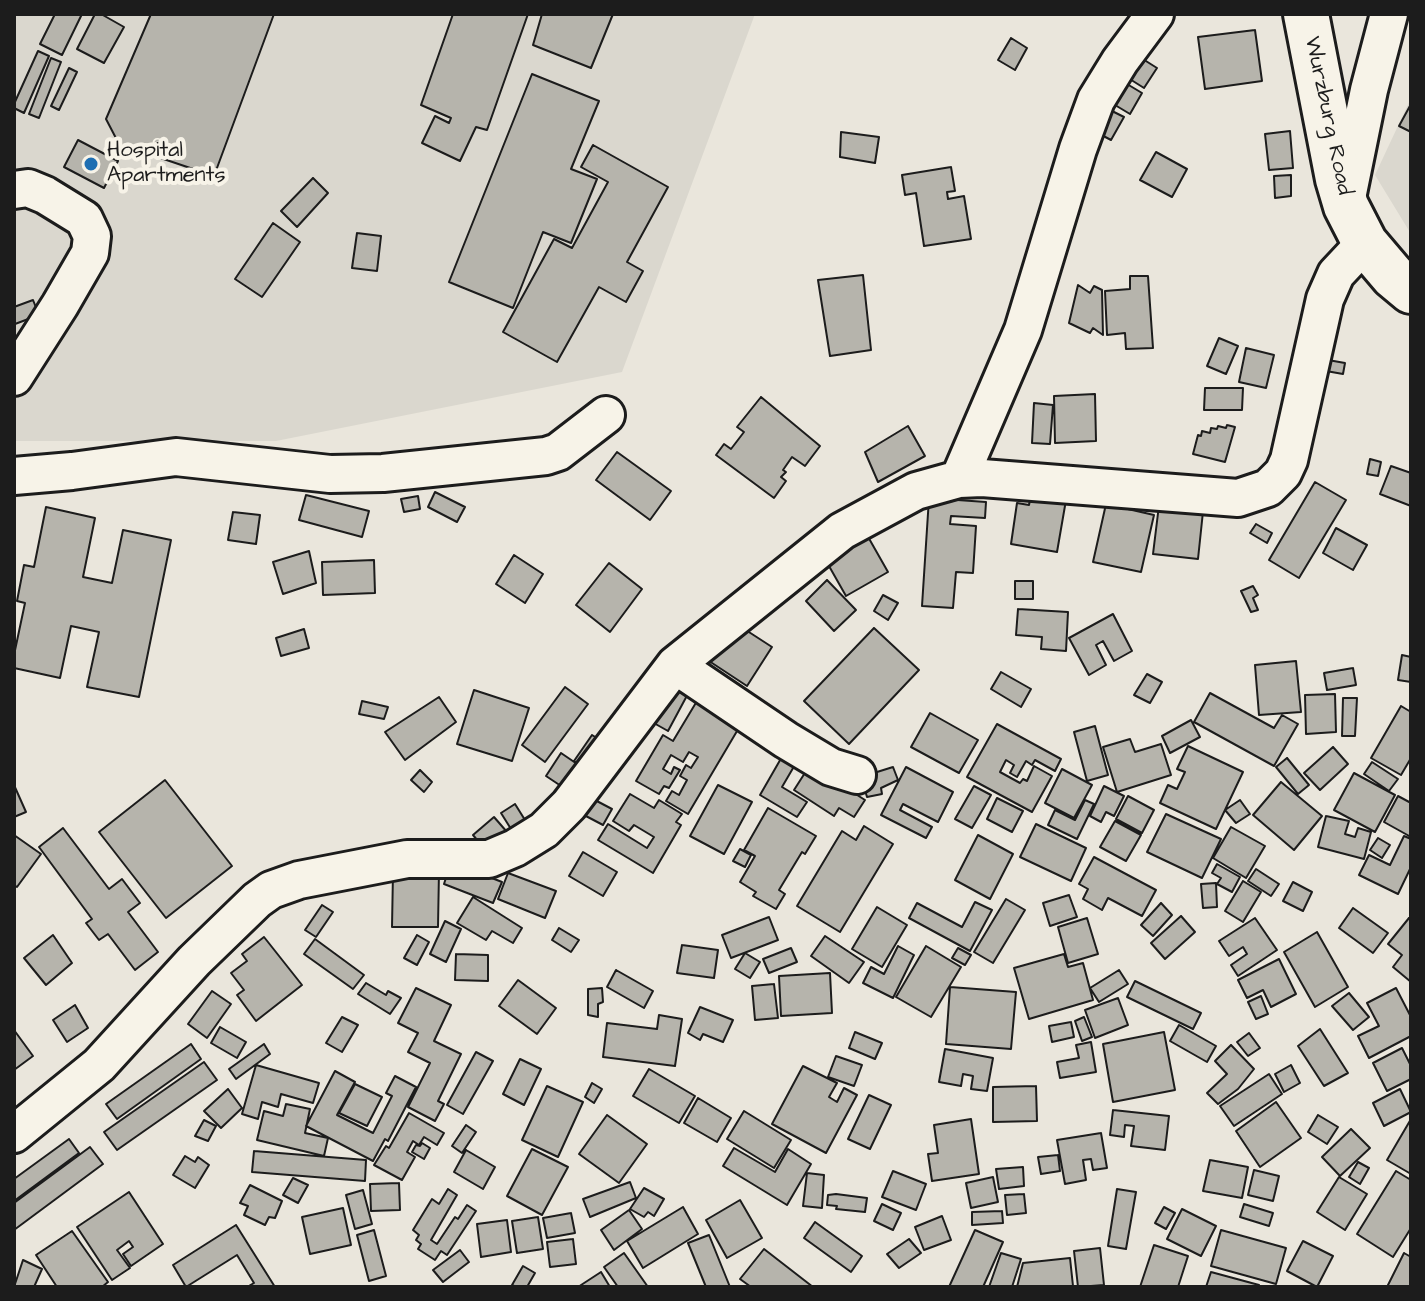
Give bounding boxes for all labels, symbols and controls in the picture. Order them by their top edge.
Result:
street label: Wurzburg Road [1297,34,1357,198]
place label: Hospital Apartments [107,138,226,190]
marker: Hospital Apartments [82,155,100,173]

